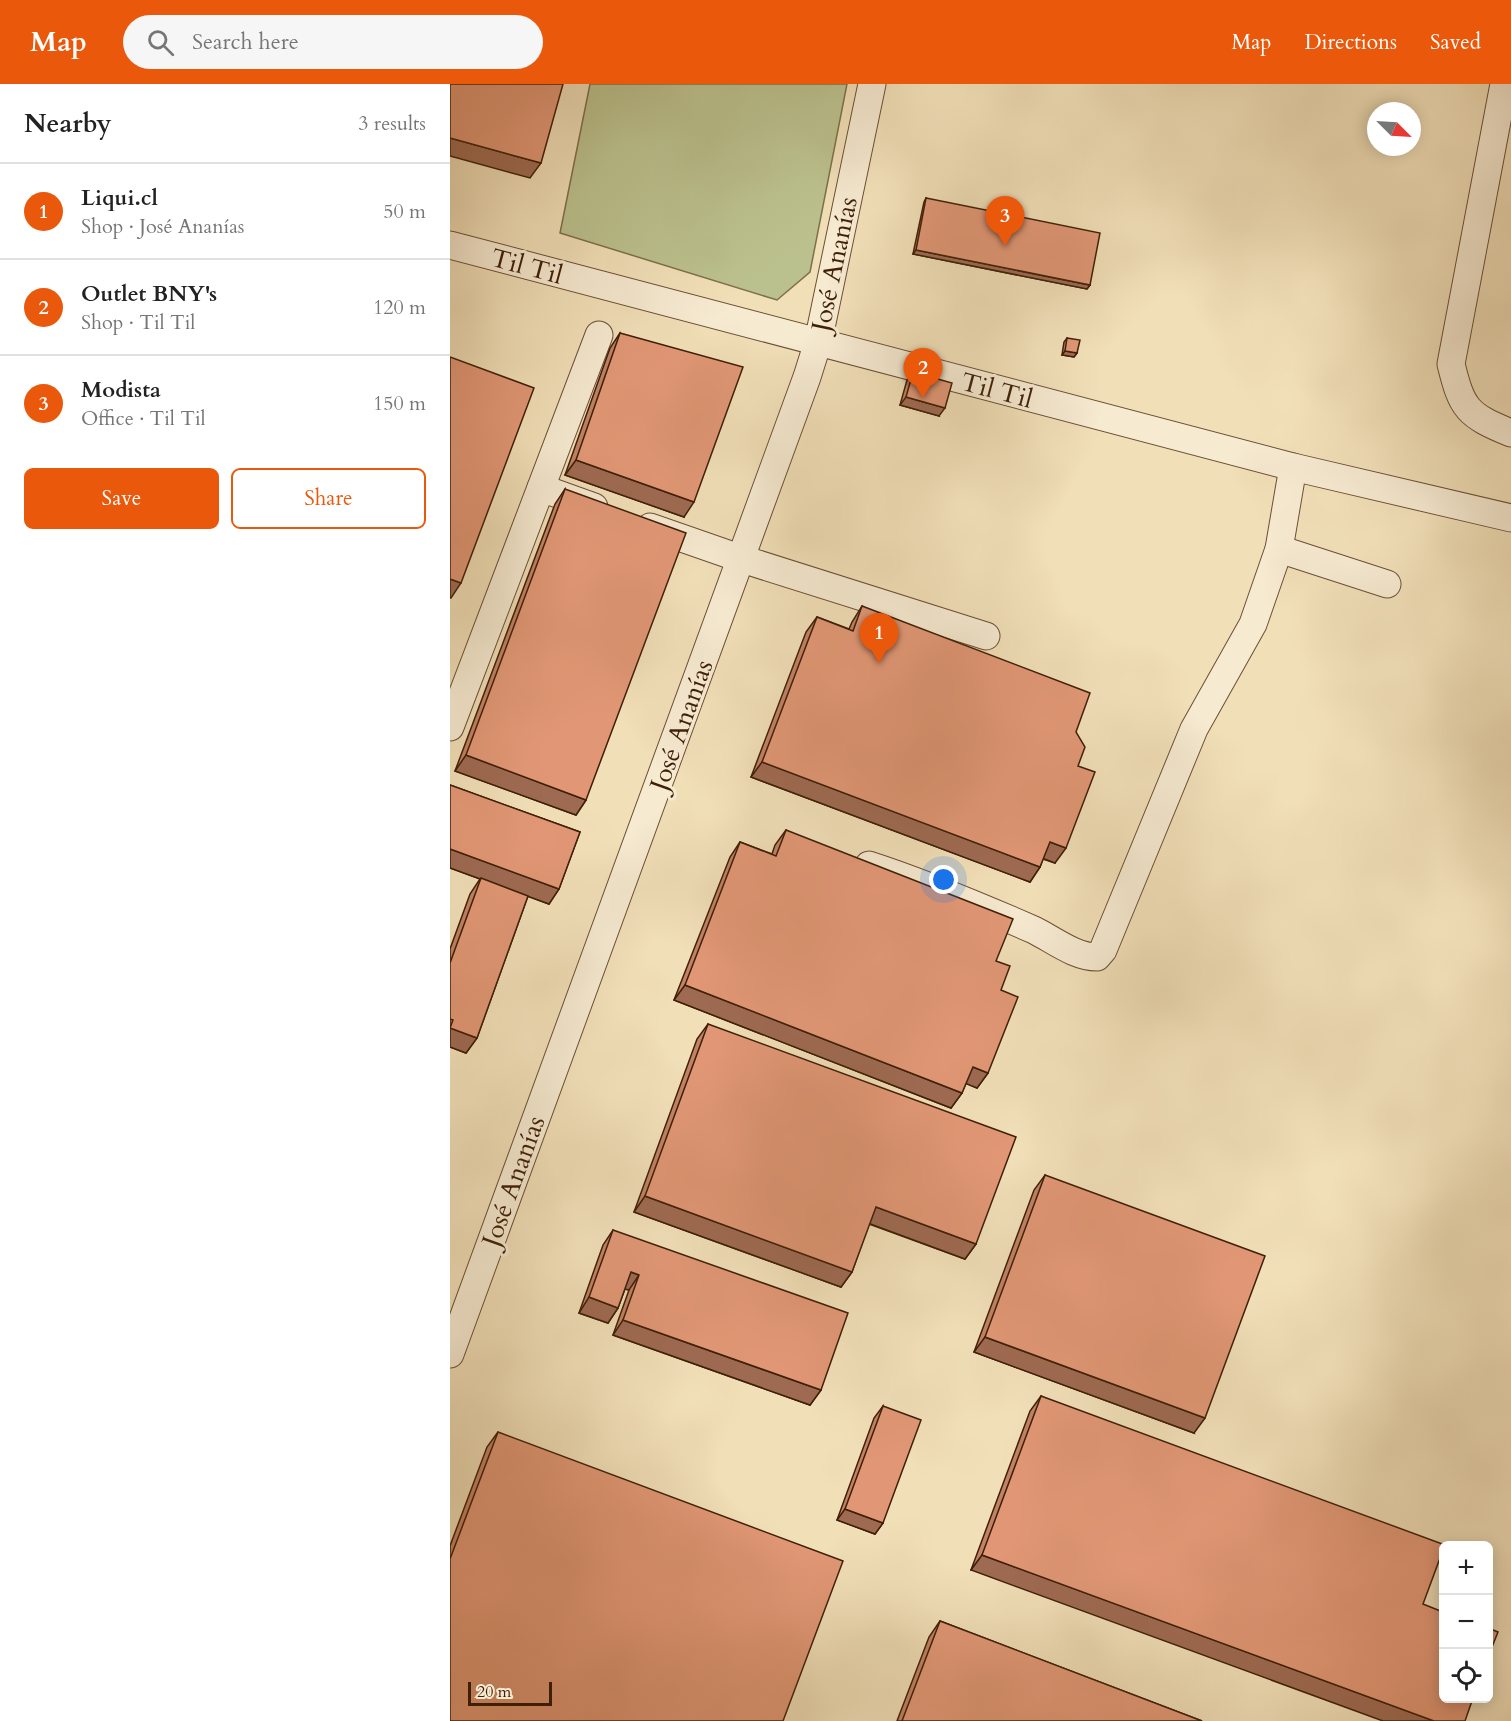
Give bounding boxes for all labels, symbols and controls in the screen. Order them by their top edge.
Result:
search box [123,15,543,69]
text: Map [30,23,87,61]
icon: search [144,26,177,59]
text: Search here [192,27,299,57]
text: Map [1231,28,1271,57]
text: Directions [1304,28,1397,57]
text: Saved [1430,28,1481,57]
north arrow [1367,102,1421,156]
text: Nearby [24,106,112,141]
text: 3 results [358,110,426,137]
text: Liqui.cl [81,183,158,213]
street label: José Ananías [802,194,866,339]
pin: 3 [986,196,1024,246]
text: 1 [38,198,49,225]
text: 50 m [383,198,426,225]
text: Shop · José Ananías [81,213,245,240]
street label: Til Til [487,240,567,293]
text: Outlet BNY's [81,279,217,309]
text: 2 [38,294,49,321]
text: 120 m [373,294,426,321]
text: Shop · Til Til [81,309,195,336]
pin: 2 [904,348,942,398]
street label: Til Til [957,364,1037,417]
text: Modista [81,375,161,405]
text: 3 [38,390,49,417]
text: 150 m [373,390,426,417]
text: Office · Til Til [81,405,206,432]
button: Save [24,468,219,529]
button: Share [231,468,426,529]
pin: 1 [860,614,898,663]
street label: José Ananías [640,655,721,799]
your location [929,865,958,894]
street label: José Ananías [472,1111,553,1255]
map controls [1439,1541,1493,1703]
button: + [1439,1541,1493,1595]
button: − [1439,1595,1493,1649]
button: locate [1439,1649,1493,1703]
scale bar [468,1679,552,1706]
text: 20 m [477,1681,511,1703]

